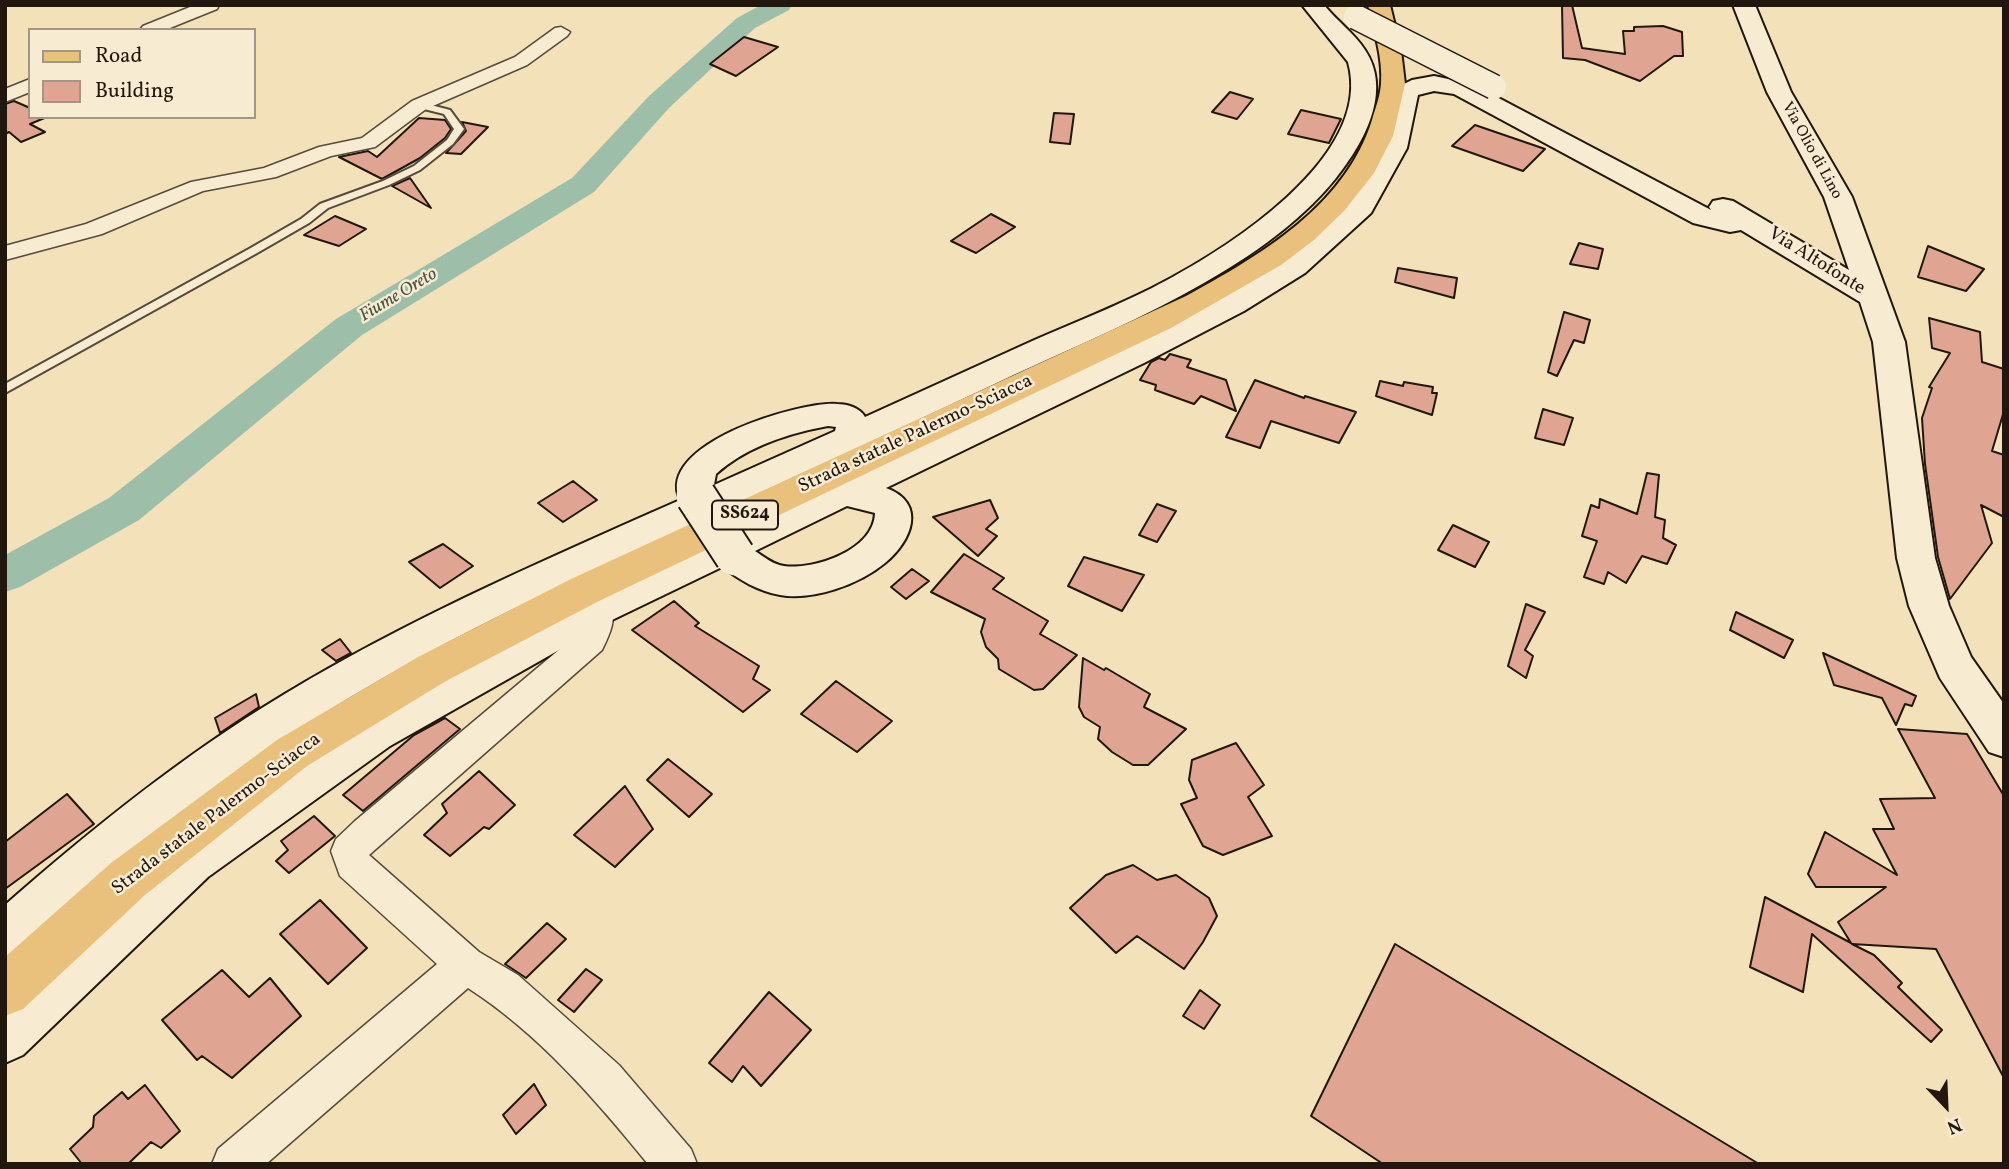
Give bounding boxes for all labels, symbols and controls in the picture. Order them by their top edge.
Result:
legend [28,28,256,119]
text: Road [95,42,142,71]
text: Building [95,77,174,106]
street label: Via Olio di Lino [1776,99,1846,203]
street label: Via Altofonte [1763,223,1869,301]
water label: Fiume Oreto [356,264,442,328]
street label: Strada statale Palermo-Sciacca [795,371,1037,499]
road number: SS624 [712,500,778,530]
street label: Strada statale Palermo-Sciacca [108,729,326,901]
north arrow [1911,1071,1981,1141]
text: N [1943,1111,1966,1140]

